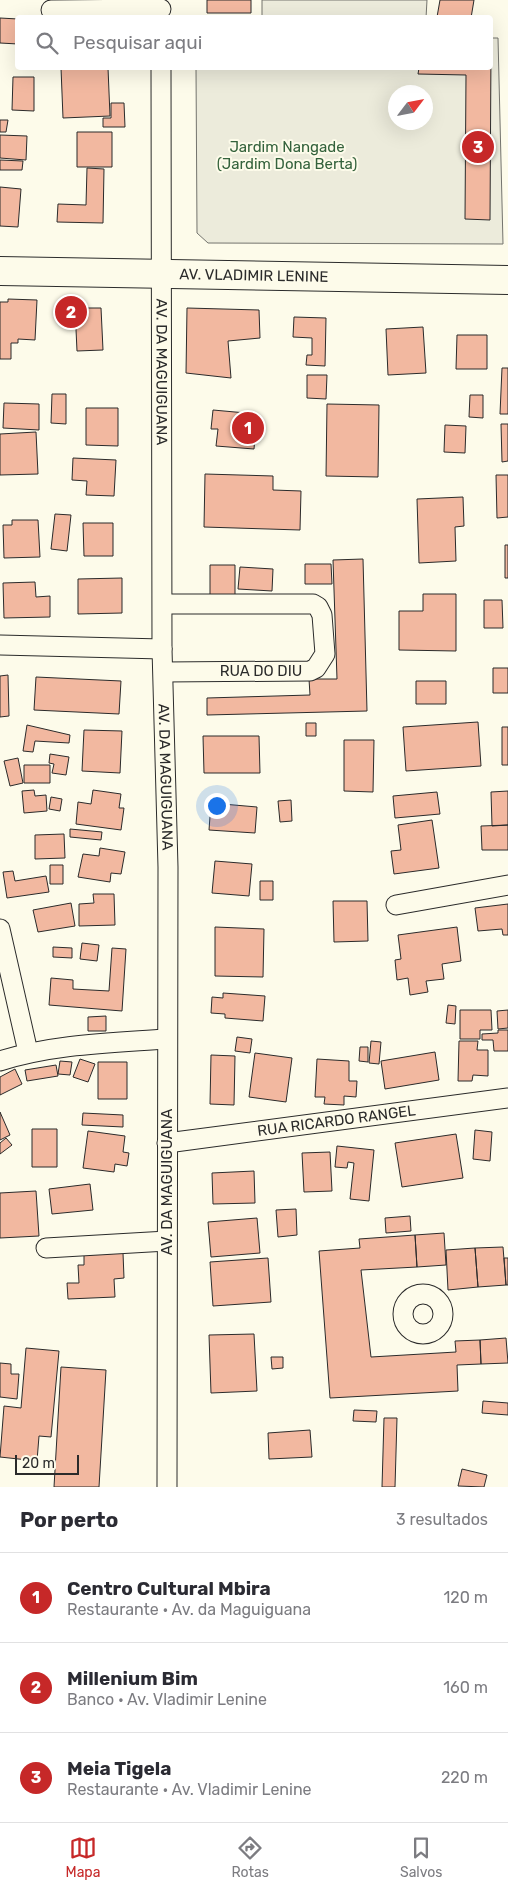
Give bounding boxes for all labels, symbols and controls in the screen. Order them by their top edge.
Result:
search box [15,15,493,70]
icon: search [33,29,61,57]
text: Pesquisar aqui [73,31,202,54]
north arrow [388,85,433,130]
pin: 3 [462,128,494,166]
park label: Jardim Nangade (Jardim Dona Berta) [217,138,357,173]
street label: AV. VLADIMIR LENINE [179,265,329,286]
pin: 2 [55,293,87,331]
street label: AV. DA MAGUIGUANA [152,299,171,445]
pin: 1 [232,409,264,447]
street label: RUA DO DIU [220,662,302,680]
street label: AV. DA MAGUIGUANA [155,703,177,851]
your location [204,793,230,819]
street label: RUA RICARDO RANGEL [256,1101,417,1140]
street label: AV. DA MAGUIGUANA [158,1109,176,1255]
scale bar [15,1452,79,1475]
text: 20 m [22,1455,55,1472]
text: Por perto [20,1507,118,1532]
text: 3 resultados [396,1510,488,1529]
text: Centro Cultural Mbira [67,1577,271,1600]
text: 1 [32,1588,40,1607]
text: 120 m [443,1588,488,1607]
text: Restaurante · Av. da Maguiguana [67,1600,311,1619]
text: Millenium Bim [67,1667,198,1690]
text: 2 [31,1678,41,1697]
text: 160 m [443,1678,488,1697]
text: Banco · Av. Vladimir Lenine [67,1690,267,1709]
text: Meia Tigela [67,1757,171,1780]
text: 3 [31,1768,41,1787]
text: 220 m [441,1768,488,1787]
text: Restaurante · Av. Vladimir Lenine [67,1780,312,1799]
tab: Mapa [66,1834,100,1881]
tab: Rotas [231,1834,269,1881]
tab: Salvos [400,1834,442,1881]

